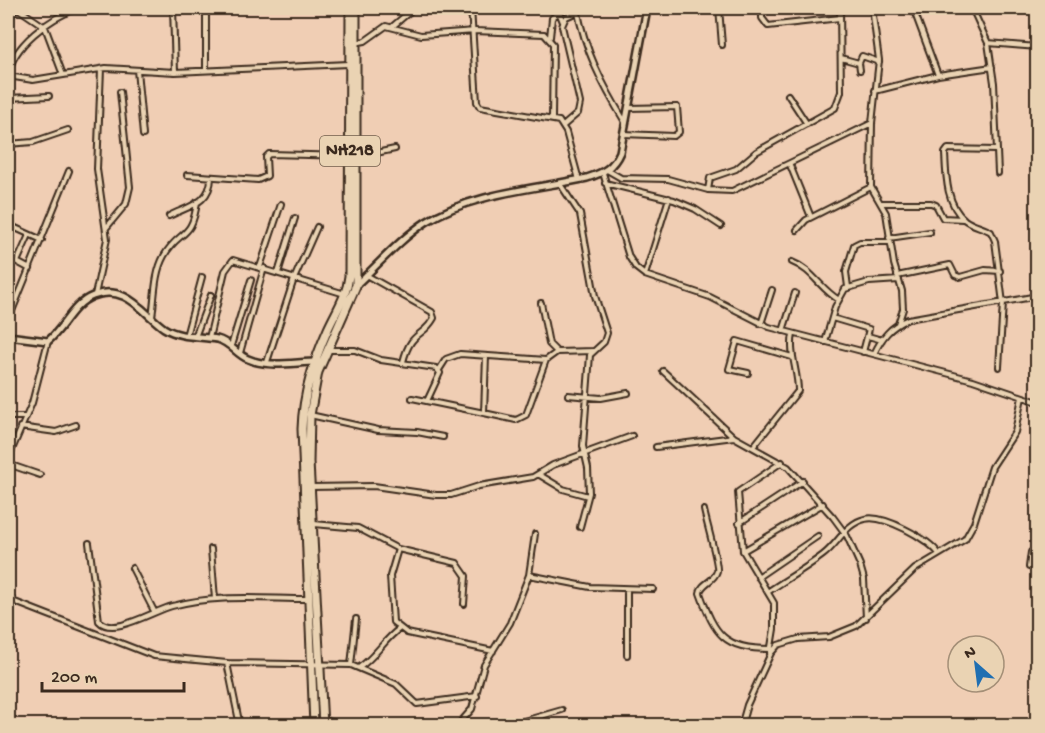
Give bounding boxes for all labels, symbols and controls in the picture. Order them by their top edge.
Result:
road number: NH218 [320,136,380,166]
north arrow [946,634,1006,694]
text: N [962,643,980,665]
scale bar [42,655,184,693]
text: 200 m [51,668,98,689]

